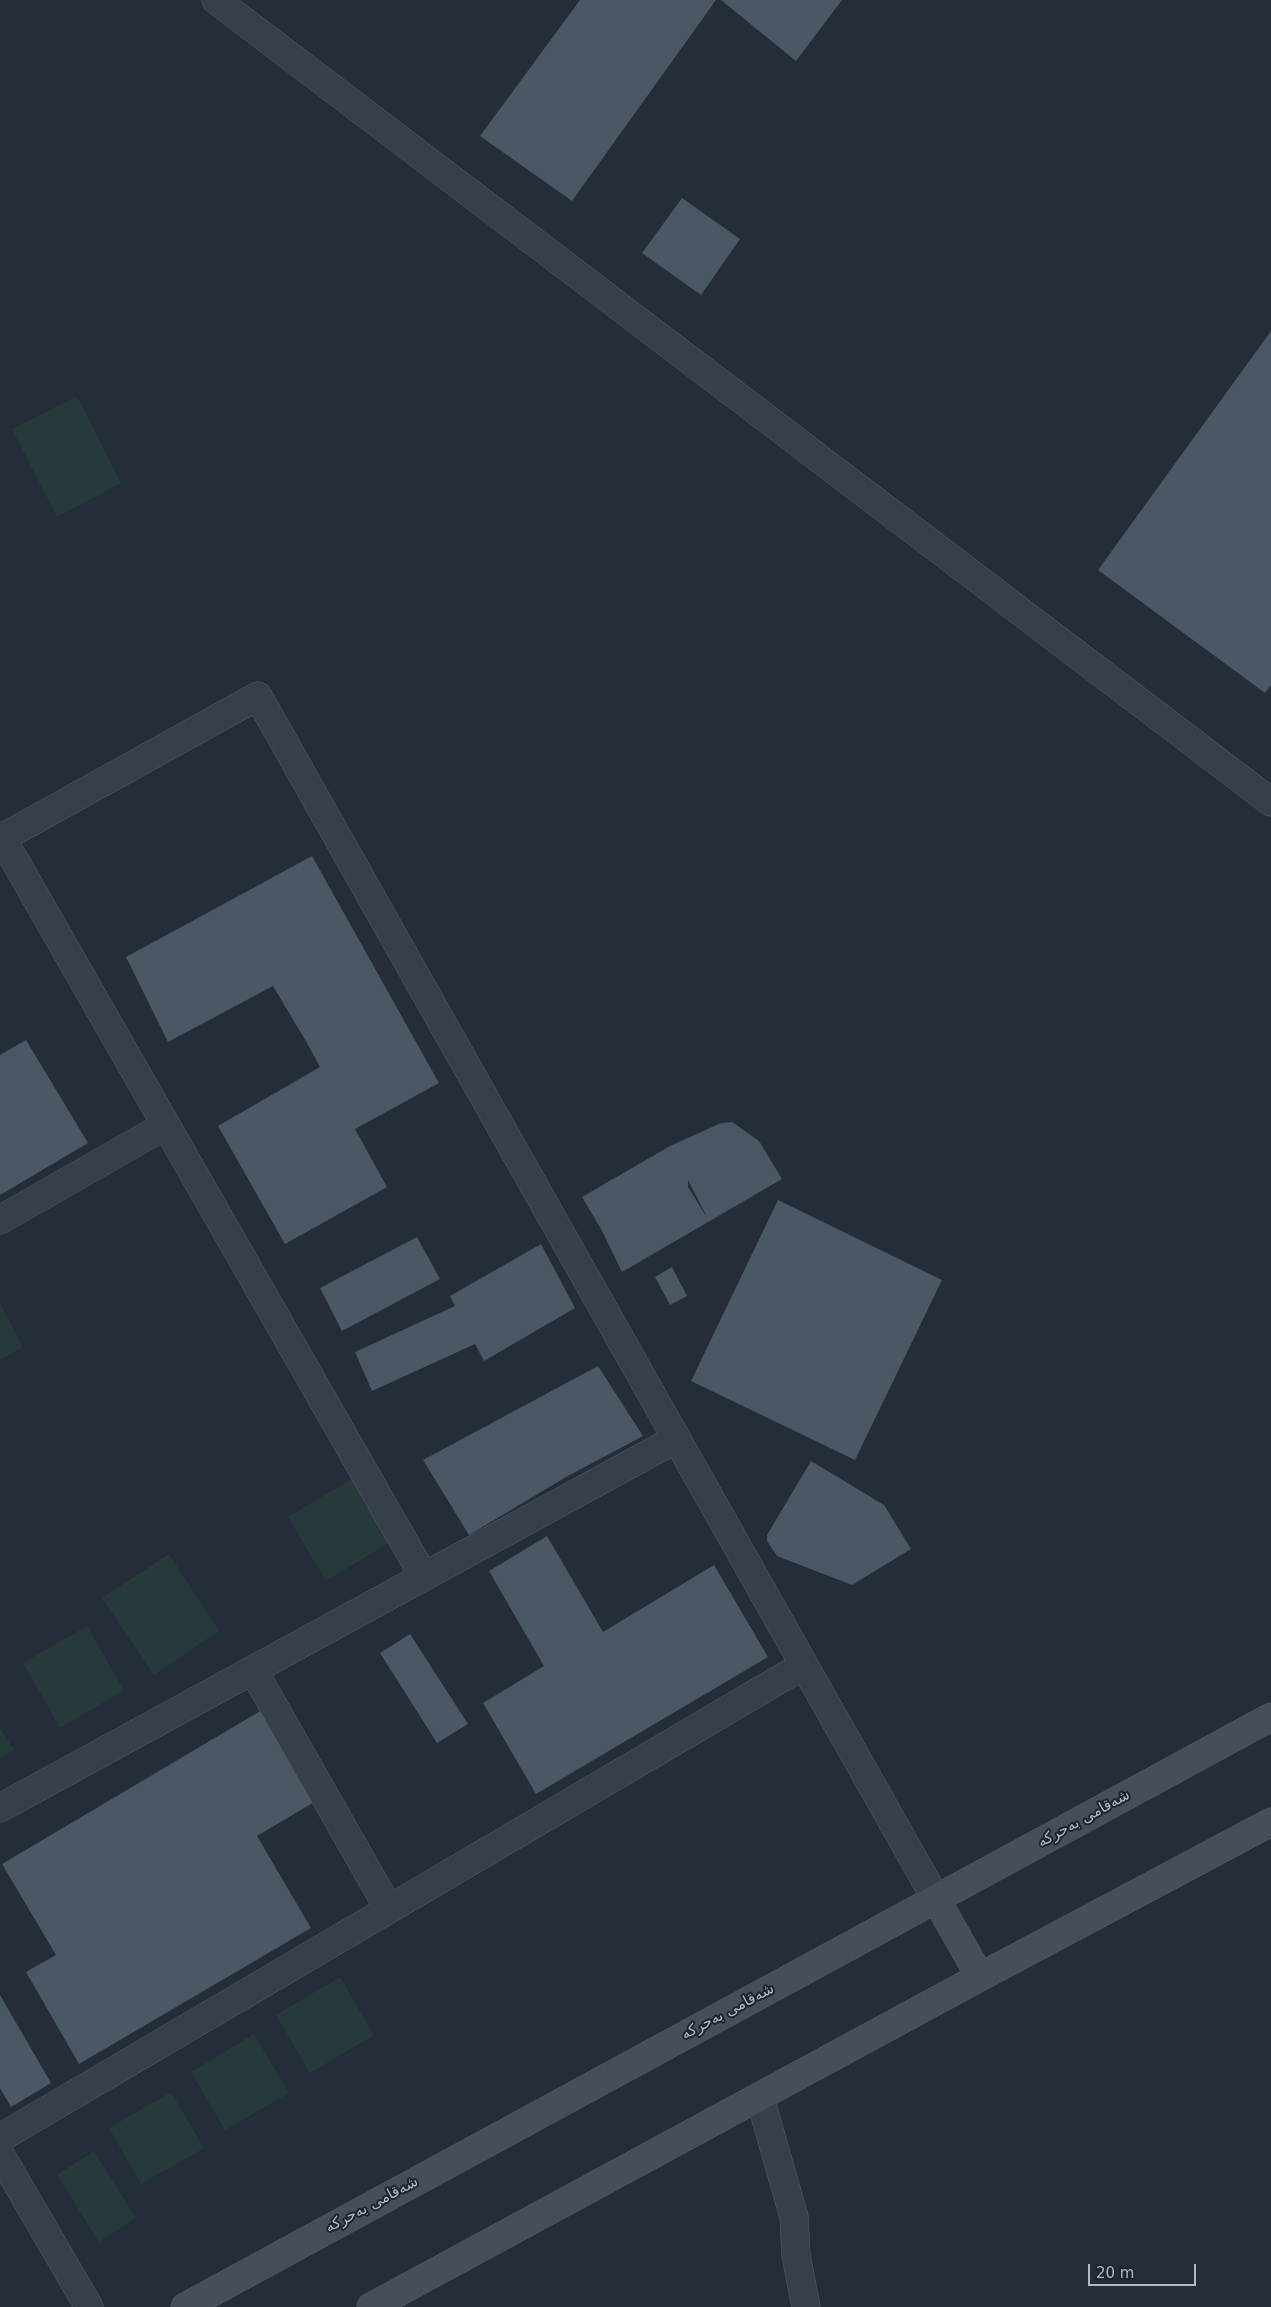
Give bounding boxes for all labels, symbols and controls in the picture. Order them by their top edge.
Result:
street label: شەقامی بەحرکە [1035,1786,1133,1852]
street label: شەقامی بەحرکە [678,1980,778,2044]
street label: شەقامی بەحرکە [322,2173,422,2237]
scale bar [1091,2254,1198,2286]
text: 20 m [1096,2264,1134,2282]

